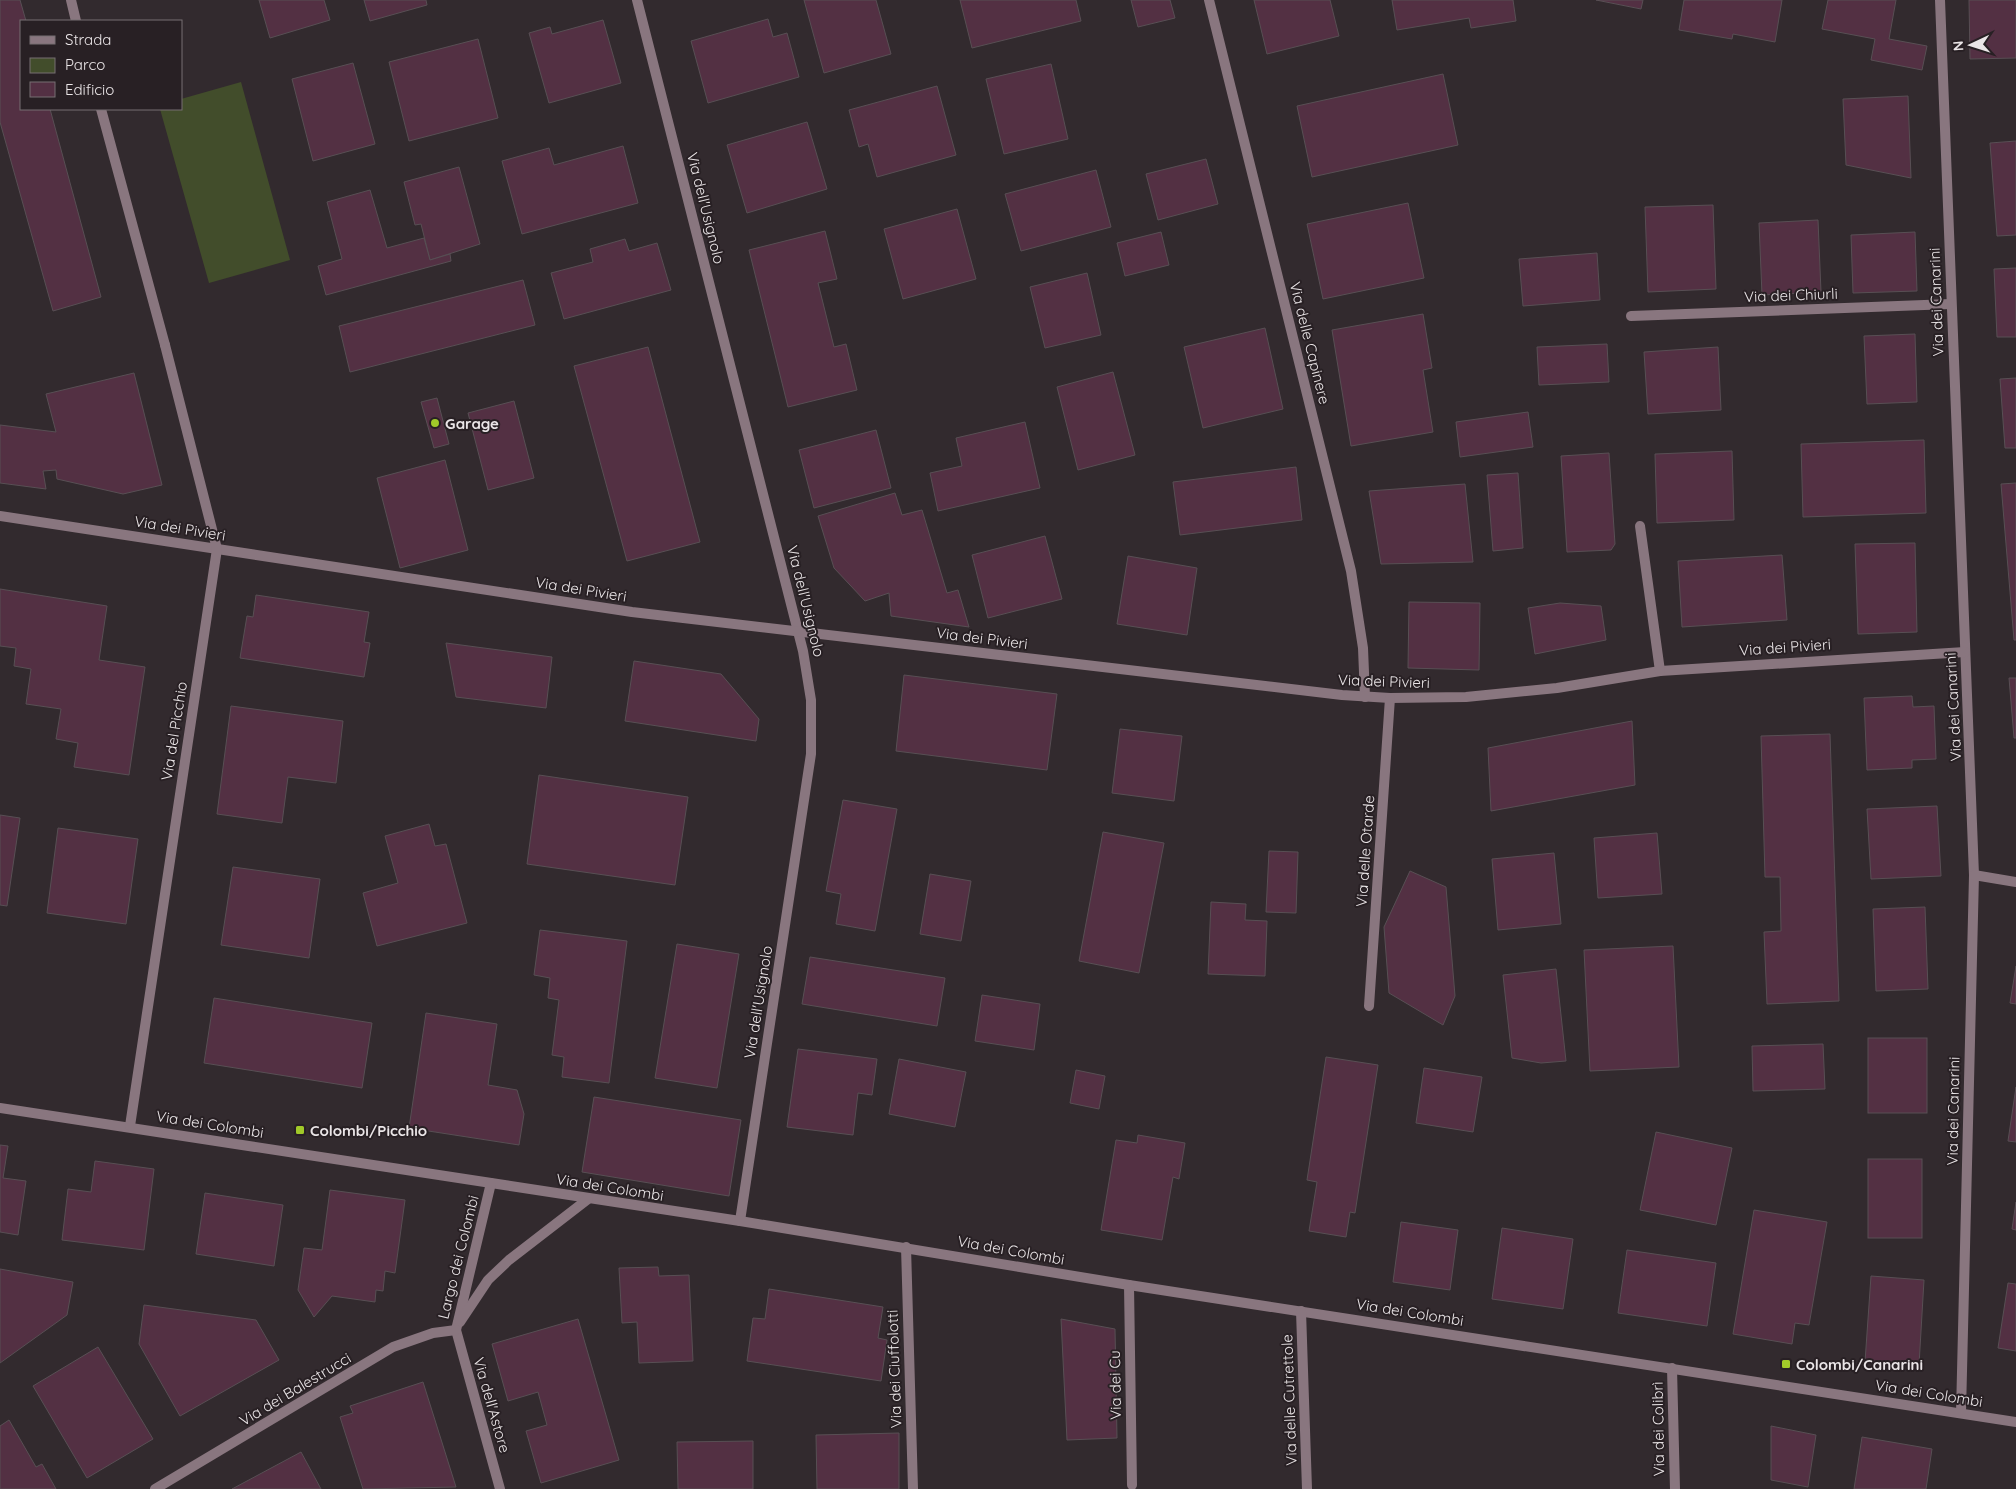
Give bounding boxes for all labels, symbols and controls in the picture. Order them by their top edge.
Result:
legend [20,20,182,110]
north arrow [1946,20,1996,70]
text: Strada [65,30,111,49]
text: N [1949,40,1967,52]
text: Parco [65,55,105,74]
text: Edificio [65,80,114,99]
street label: Via dell'Usignolo [683,150,729,266]
street label: Via dei Canarini [1925,247,1947,357]
street label: Via delle Capinere [1286,280,1334,406]
street label: Via dei Chiurli [1744,284,1838,306]
place label: Garage [445,414,499,433]
marker: Garage [429,417,441,429]
street label: Via dei Pivieri [133,511,227,545]
street label: Via dell'Usignolo [783,543,829,659]
street label: Via dei Pivieri [534,572,628,606]
street label: Via dei Pivieri [935,623,1029,653]
street label: Via dei Pivieri [1738,634,1832,660]
street label: Via dei Canarini [1941,652,1965,762]
street label: Via dei Pivieri [1338,670,1430,692]
street label: Via del Picchio [157,680,191,782]
street label: Via delle Otarde [1352,795,1378,907]
street label: Via dell'Usignolo [740,944,776,1060]
street label: Via dei Canarini [1943,1056,1963,1166]
street label: Via dei Colombi [155,1106,265,1142]
place label: Colombi/Picchio [310,1121,427,1140]
marker: Colombi/Picchio [294,1124,306,1136]
street label: Via dei Colombi [555,1169,665,1205]
street label: Largo dei Colombi [433,1193,483,1321]
street label: Via dei Colombi [956,1231,1066,1269]
street label: Via dei Colombi [1355,1294,1465,1330]
street label: Via dei Ciuffolotti [882,1310,906,1428]
street label: Via delle Cutrettole [1277,1334,1301,1466]
street label: Via dei Balestrucci [236,1348,354,1430]
street label: Via dei Cu [1105,1350,1125,1420]
street label: Via dell'Astore [469,1355,515,1455]
place label: Colombi/Canarini [1796,1355,1923,1374]
marker: Colombi/Canarini [1780,1358,1792,1370]
street label: Via dei Colombi [1874,1375,1984,1411]
street label: Via dei Colibrì [1648,1381,1668,1477]

